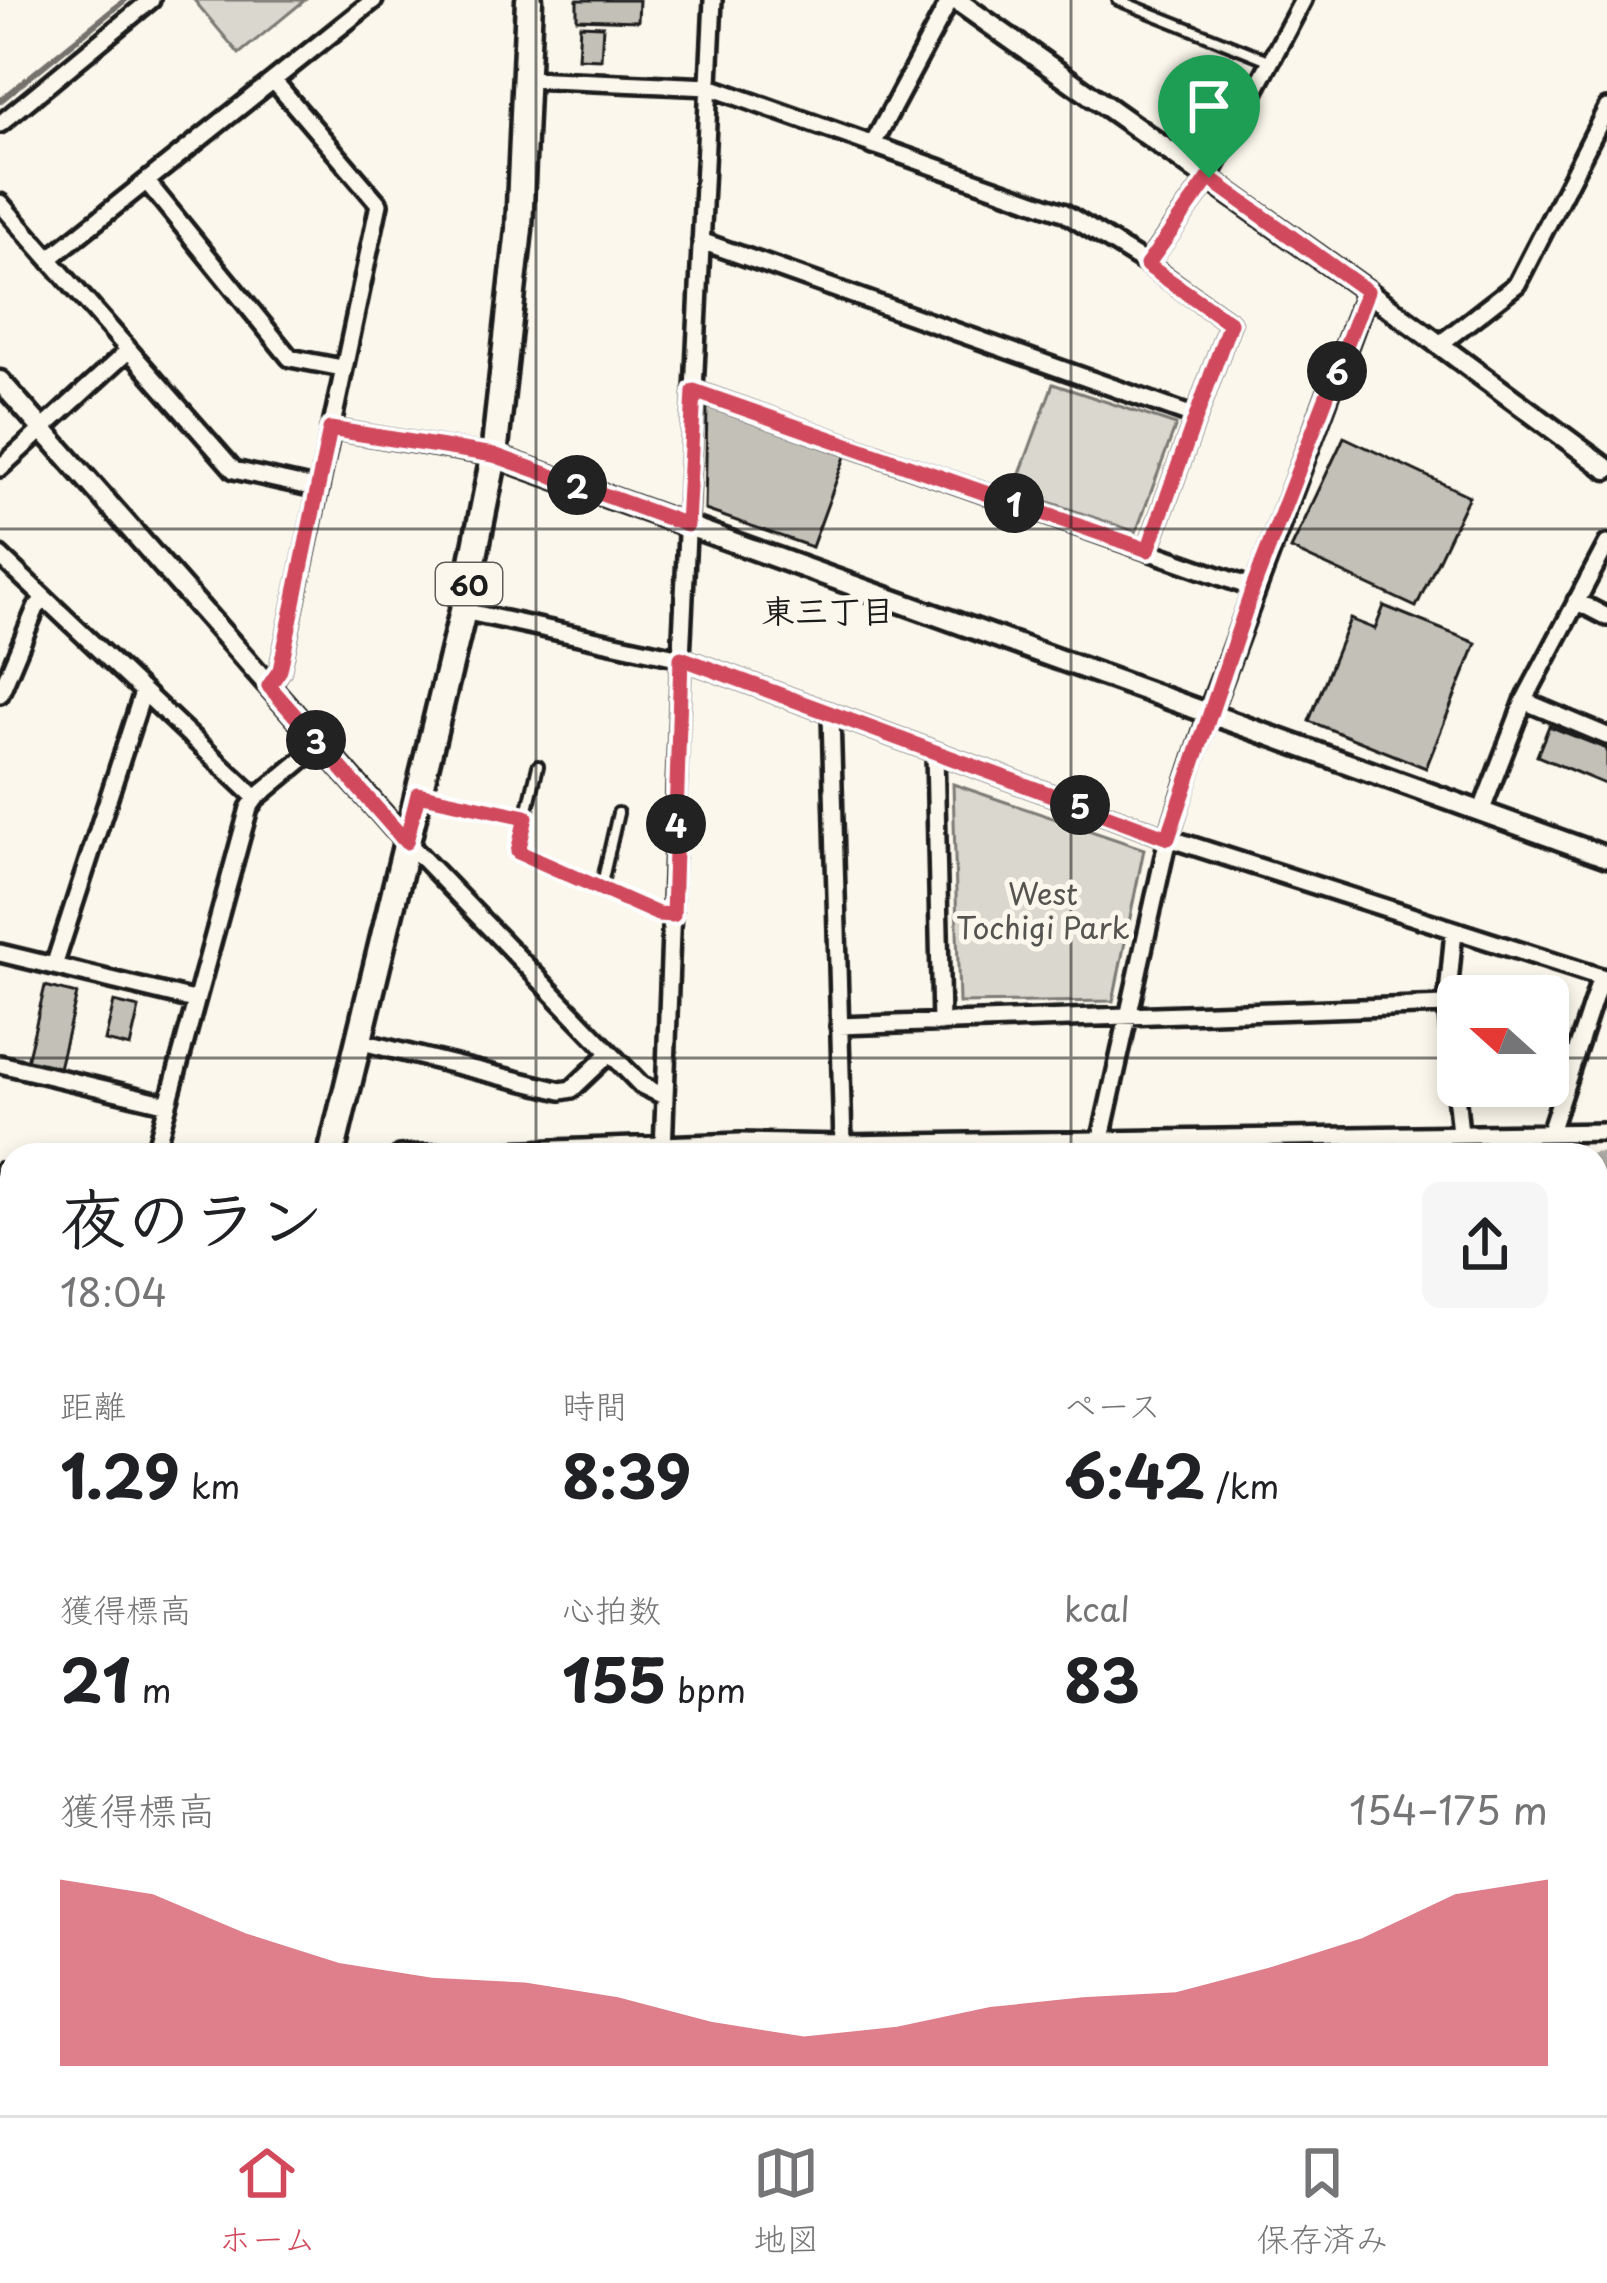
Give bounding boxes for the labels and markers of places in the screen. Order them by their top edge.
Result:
pin [1158,55,1260,178]
pin: 6 [1307,341,1367,401]
pin: 2 [547,455,607,515]
pin: 1 [984,473,1044,533]
pin: 3 [286,710,346,770]
pin: 5 [1050,775,1110,835]
pin: 4 [646,794,706,854]

